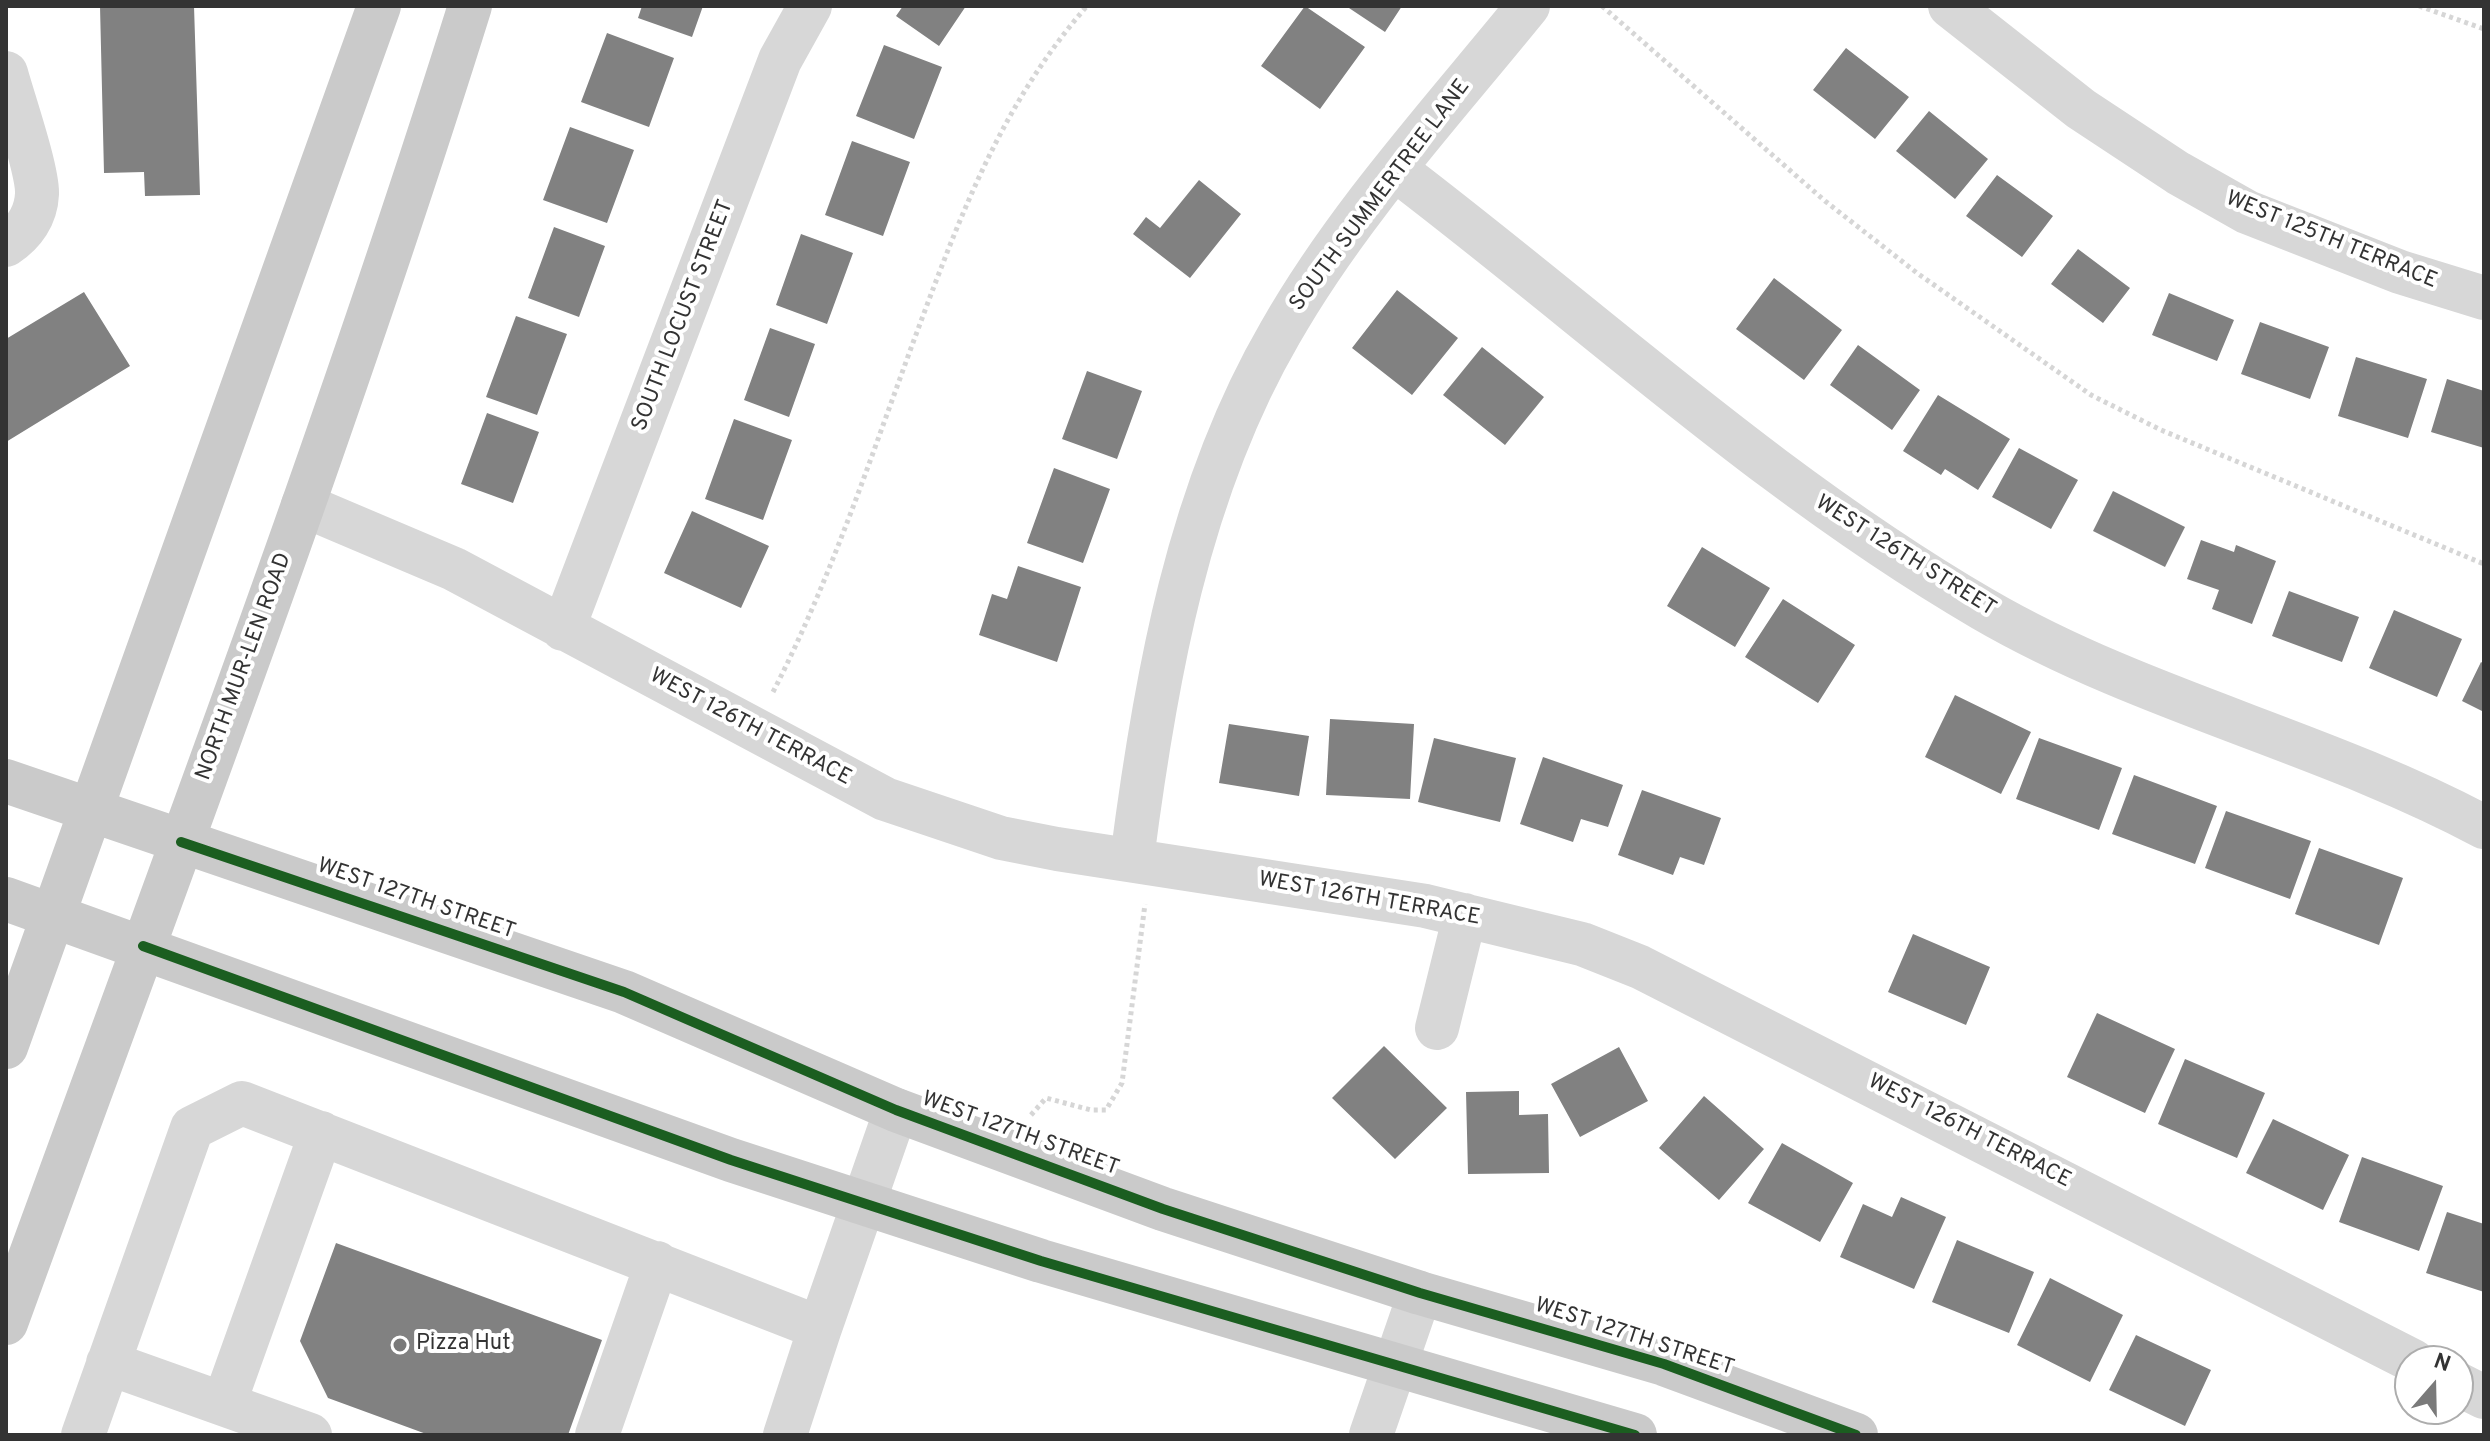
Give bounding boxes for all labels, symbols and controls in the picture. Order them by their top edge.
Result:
street label: SOUTH SUMMERTREE LANE [1285,75,1477,317]
street label: WEST 125TH TERRACE [2221,186,2441,296]
street label: SOUTH LOCUST STREET [628,197,740,435]
street label: WEST 126TH STREET [1810,491,2000,623]
street label: NORTH MUR-LEN ROAD [192,550,298,784]
street label: WEST 126TH TERRACE [645,664,855,792]
street label: WEST 127TH STREET [313,854,519,946]
street label: WEST 126TH TERRACE [1256,867,1482,933]
street label: WEST 126TH TERRACE [1863,1069,2075,1195]
street label: WEST 127TH STREET [918,1087,1122,1183]
street label: WEST 127TH STREET [1531,1293,1737,1383]
place label: Pizza Hut [416,1332,511,1358]
marker: Pizza Hut [391,1336,409,1354]
north arrow [2394,1345,2474,1425]
text: N [2430,1348,2454,1379]

